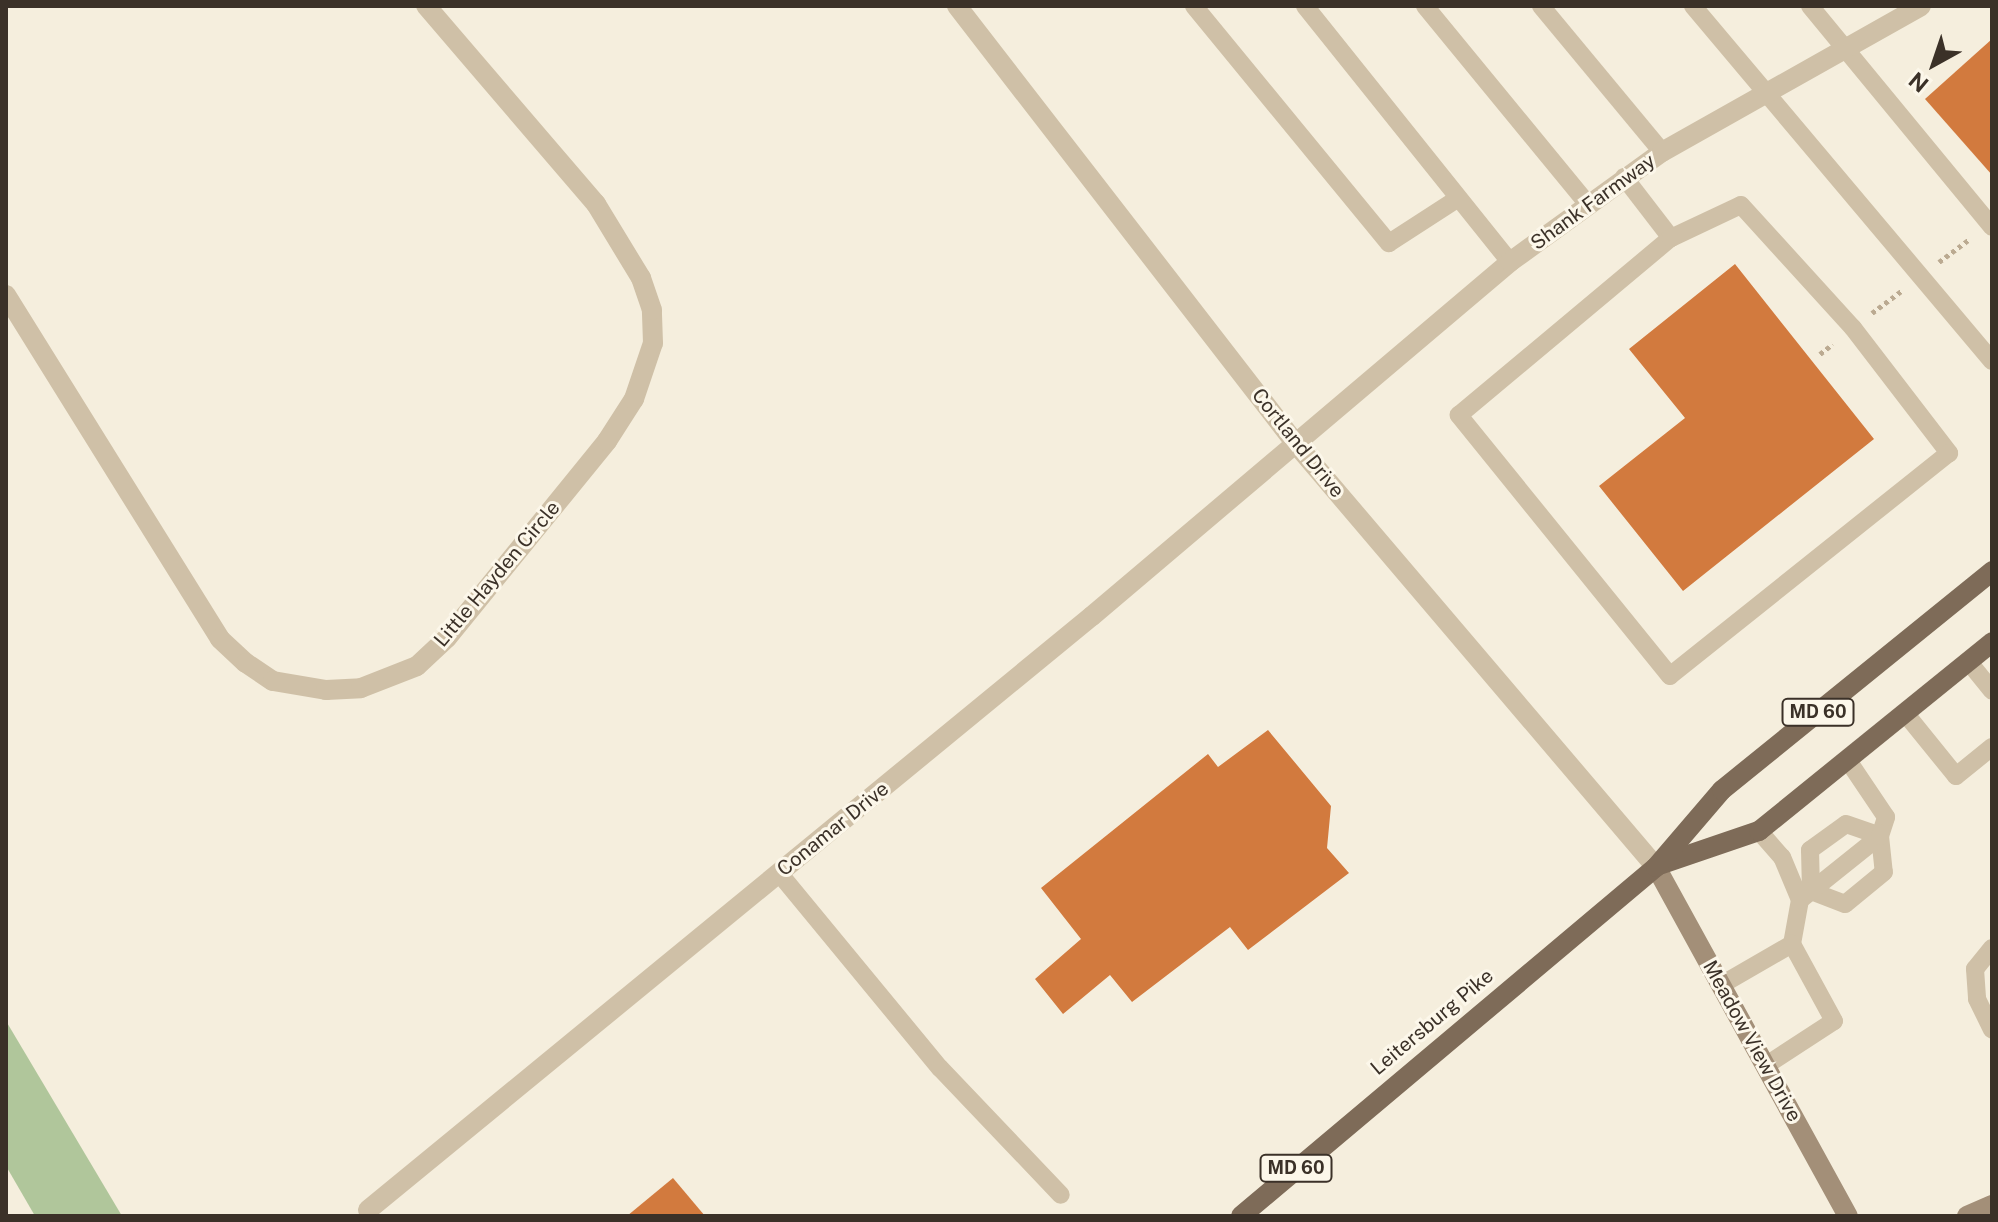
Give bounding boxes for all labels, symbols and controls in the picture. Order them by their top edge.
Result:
north arrow [1894,24,1974,104]
text: N [1904,67,1934,98]
street label: Shank Farmway [1526,149,1660,255]
street label: Cortland Drive [1247,384,1349,502]
street label: Little Hayden Circle [429,496,565,652]
road number: MD 60 [1780,698,1856,726]
street label: Conamar Drive [772,777,894,881]
street label: Meadow View Drive [1698,956,1806,1126]
street label: Leitersburg Pike [1366,964,1498,1080]
road number: MD 60 [1258,1154,1334,1182]

